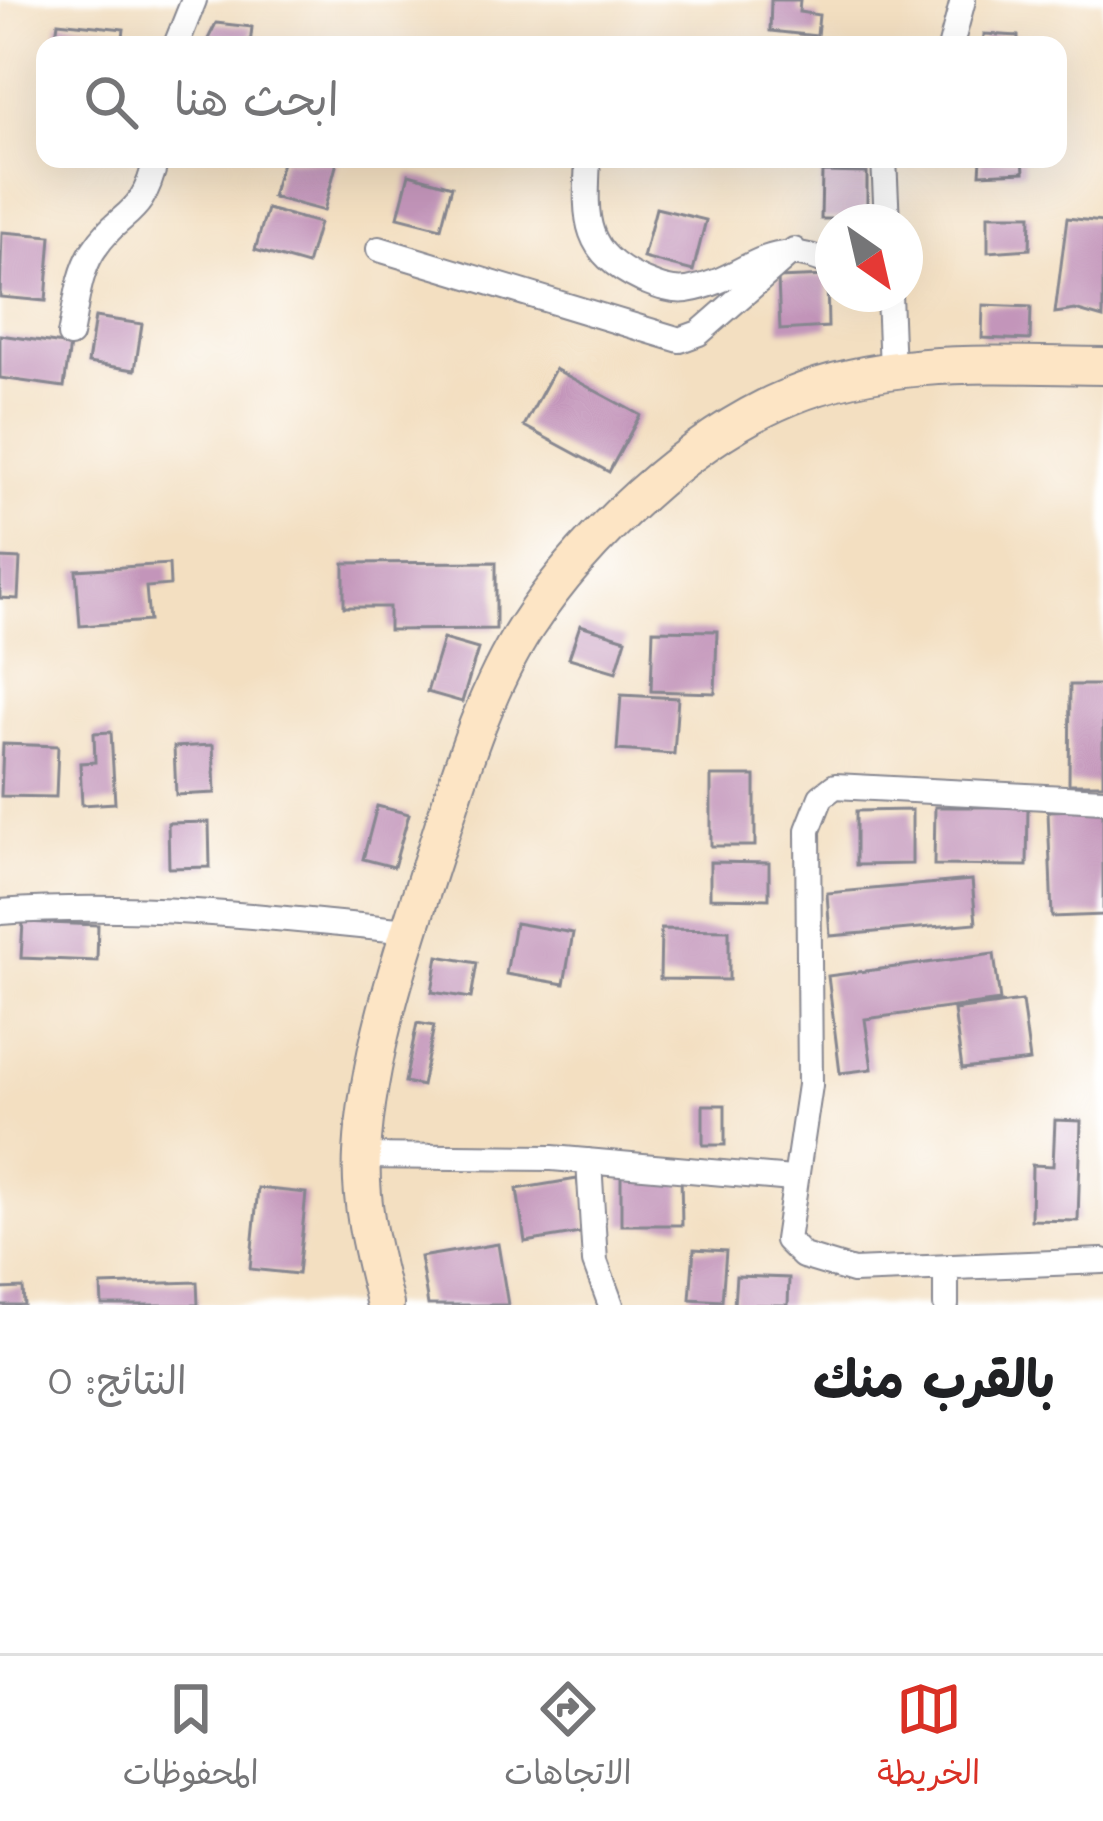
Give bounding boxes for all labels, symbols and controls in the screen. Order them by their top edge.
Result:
search box [36,36,1067,168]
text: ابحث هنا [174,68,339,126]
icon: search [78,69,144,135]
north arrow [815,204,923,312]
text: بالقرب منك [813,1343,1055,1410]
text: النتائج: 0 [48,1353,187,1404]
tab: المحفوظات [123,1676,259,1802]
tab: الاتجاهات [504,1676,632,1802]
tab: الخريطة [877,1676,980,1802]

